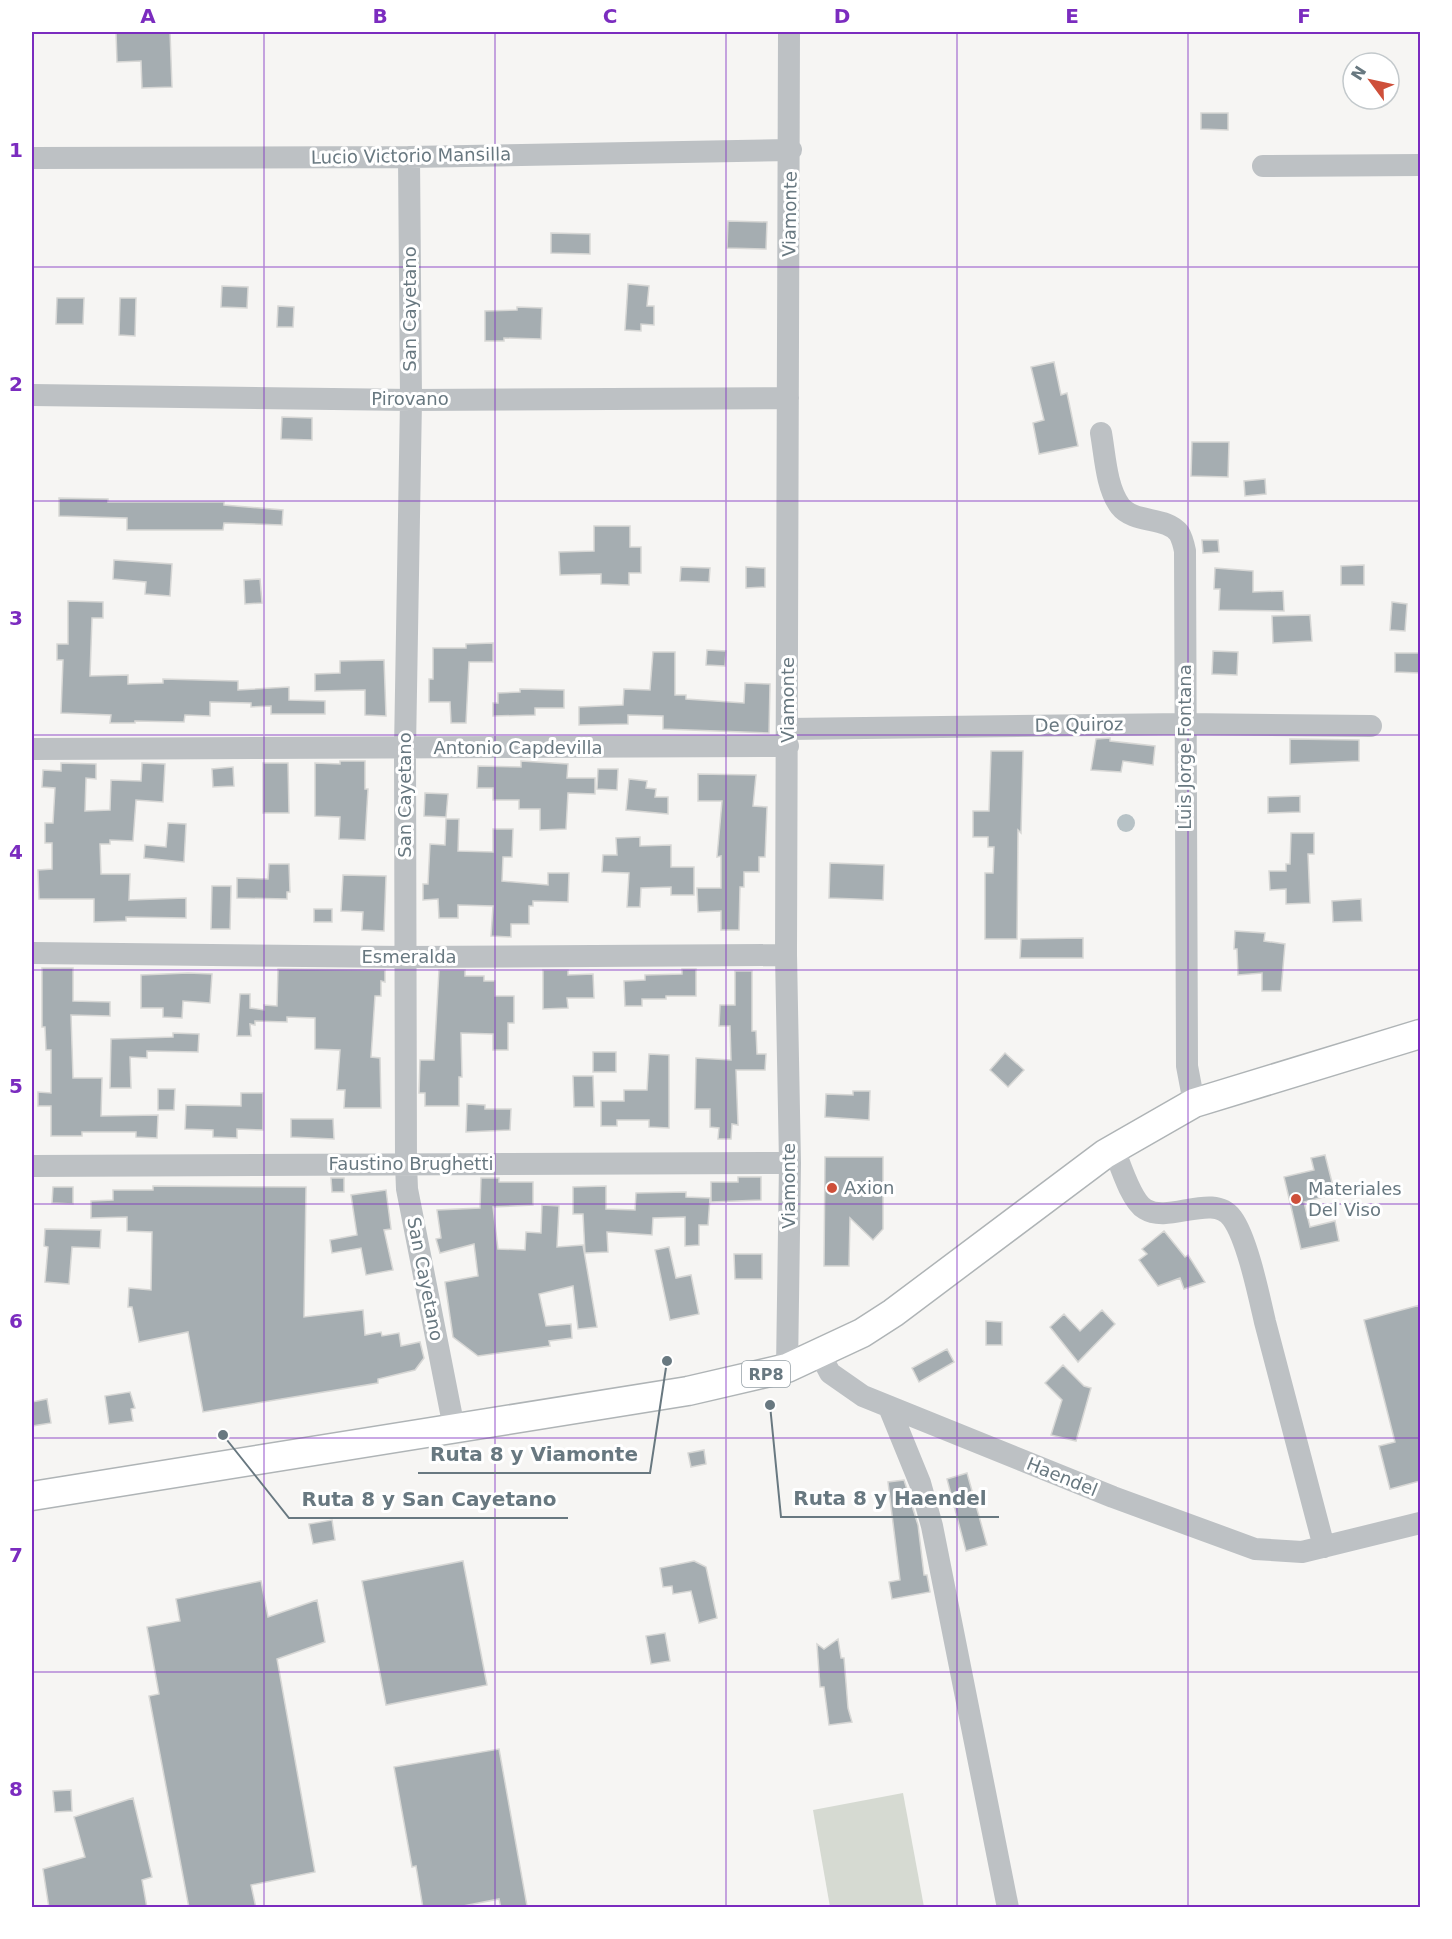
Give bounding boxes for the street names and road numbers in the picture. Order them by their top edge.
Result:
street label: Lucio Victorio Mansilla [311,143,511,168]
street label: Viamonte [778,171,801,257]
street label: San Cayetano [399,246,420,372]
street label: Pirovano [371,388,449,409]
street label: Viamonte [777,657,798,743]
street label: Luis Jorge Fontana [1174,664,1195,830]
street label: De Quiroz [1034,713,1124,736]
street label: San Cayetano [394,732,415,858]
street label: Antonio Capdevilla [433,737,603,758]
street label: Esmeralda [361,946,457,967]
street label: Viamonte [778,1143,799,1229]
street label: Faustino Brughetti [329,1153,493,1174]
street label: San Cayetano [403,1215,448,1342]
road number: RP8 [742,1361,790,1387]
street label: Haendel [1024,1453,1101,1500]

